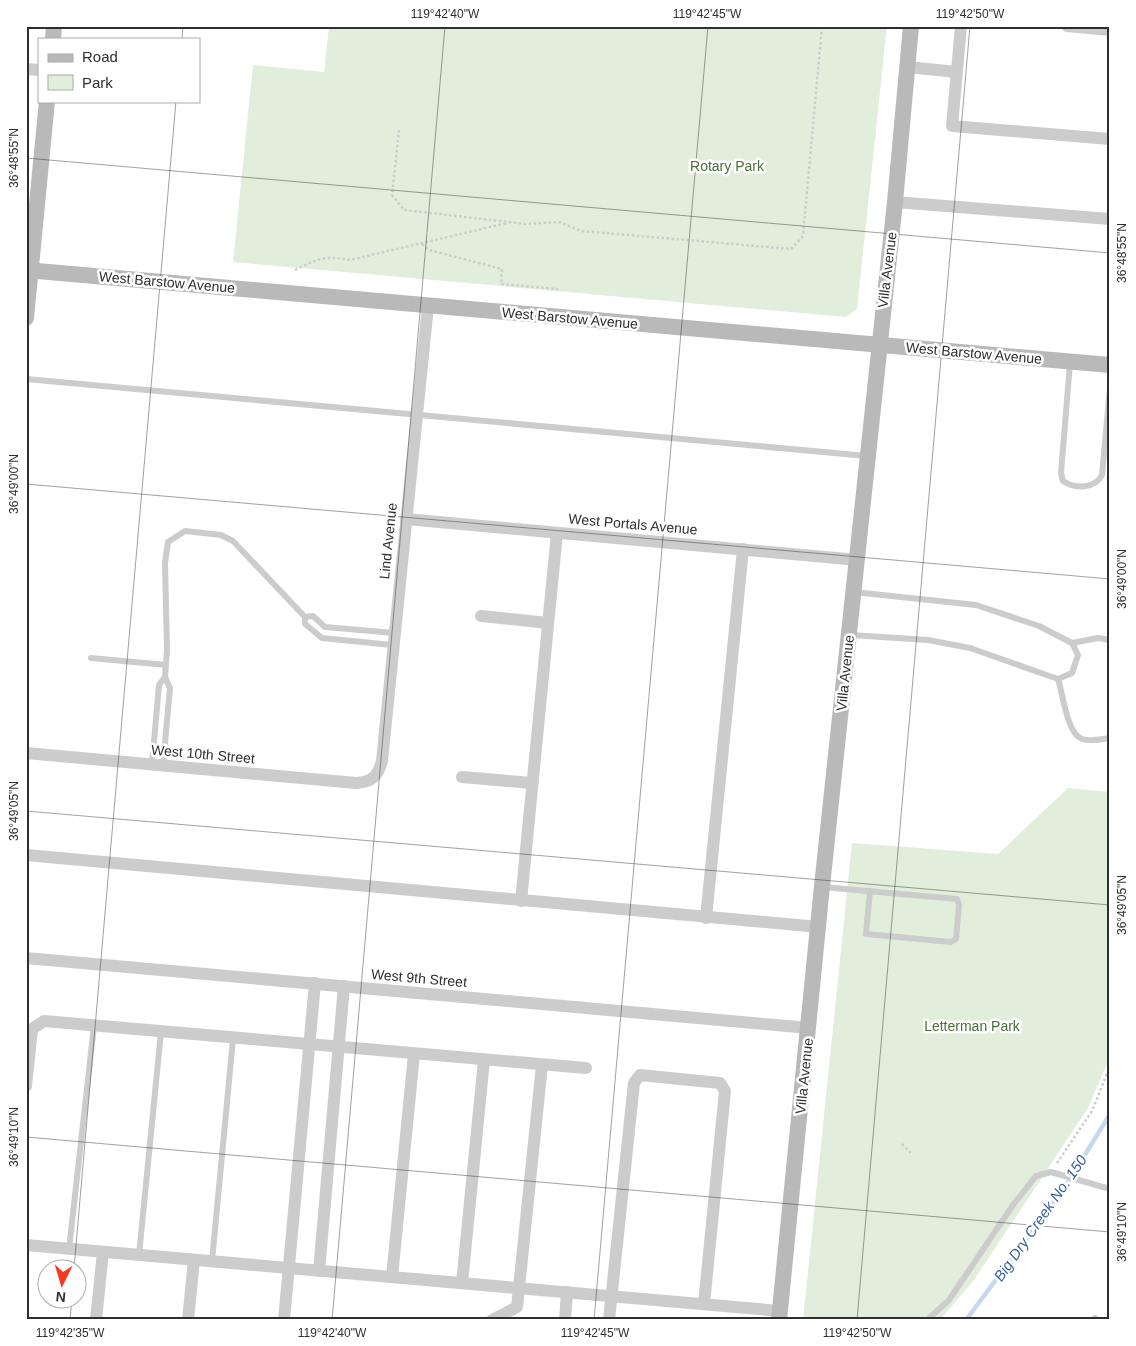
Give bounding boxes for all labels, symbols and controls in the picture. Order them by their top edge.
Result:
text: 119°42'40"W [411,7,480,21]
text: 119°42'45"W [673,7,742,21]
text: 119°42'50"W [936,7,1005,21]
legend [38,38,200,102]
text: Road [82,48,118,65]
text: Park [82,74,113,91]
text: 36°48'55"N [7,128,21,188]
park label: Rotary Park [690,158,765,174]
text: 36°48'55"N [1115,223,1129,283]
street label: Villa Avenue [874,231,900,309]
street label: West Barstow Avenue [98,268,236,296]
street label: West Barstow Avenue [501,304,639,332]
street label: West Barstow Avenue [905,339,1043,367]
text: 36°49'00"N [7,454,21,514]
street label: Lind Avenue [376,502,400,580]
street label: West Portals Avenue [568,510,698,538]
text: 36°49'00"N [1115,549,1129,609]
street label: Villa Avenue [833,634,857,712]
street label: West 10th Street [150,741,256,767]
text: 36°49'05"N [7,781,21,841]
text: 36°49'05"N [1115,875,1129,935]
street label: West 9th Street [370,966,468,990]
park label: Letterman Park [924,1018,1021,1034]
street label: Villa Avenue [792,1037,816,1115]
text: 36°49'10"N [7,1107,21,1167]
water label: Big Dry Creek No. 150 [990,1151,1090,1284]
text: 36°49'10"N [1115,1202,1129,1262]
north arrow [38,1258,88,1308]
text: N [55,1289,67,1305]
text: 119°42'35"W [36,1326,105,1340]
text: 119°42'40"W [298,1326,367,1340]
text: 119°42'45"W [561,1326,630,1340]
text: 119°42'50"W [823,1326,892,1340]

